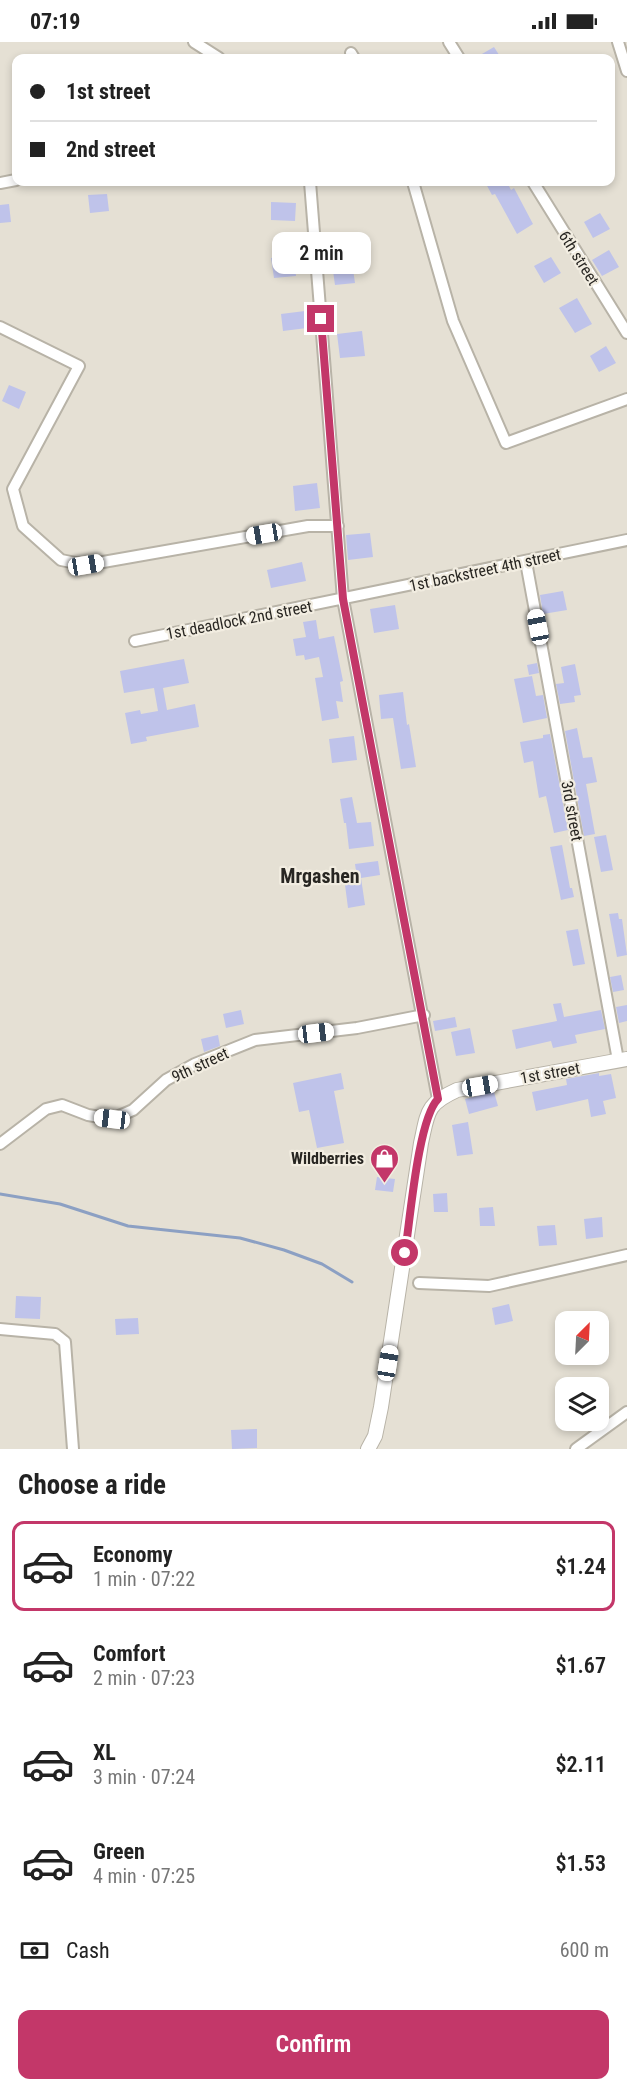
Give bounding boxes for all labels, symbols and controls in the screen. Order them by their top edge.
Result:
text: 07:19 [30,9,81,34]
text: 1st street [66,79,151,104]
text: 2nd street [66,137,156,162]
street label: 6th street [555,227,603,289]
callout: 2 min [272,232,370,274]
text: 2 min [299,241,344,265]
route end [307,305,334,332]
car [245,522,283,546]
street label: 1st backstreet 4th street [407,545,563,595]
car [67,553,105,577]
street label: 1st deadlock 2nd street [164,596,314,643]
car [526,608,550,646]
street label: 3rd street [557,779,587,843]
district label: Mrgashen [280,864,360,888]
car [297,1022,335,1044]
street label: 9th street [169,1043,232,1086]
street label: 1st street [519,1058,582,1088]
car [461,1074,499,1098]
car [93,1108,131,1130]
shop icon: Wildberries [369,1142,401,1184]
place label: Wildberries [291,1149,364,1168]
route start [391,1239,418,1266]
north arrow [555,1311,609,1365]
map controls [555,1311,609,1431]
car [376,1344,400,1382]
button: layers [555,1377,609,1431]
text: Choose a ride [18,1469,166,1501]
icon: car [21,1539,75,1593]
text: Economy [93,1542,173,1567]
text: $1.24 [555,1554,606,1579]
text: 1 min · 07:22 [93,1567,195,1591]
icon: car [21,1638,75,1692]
text: Comfort [93,1641,166,1666]
text: $1.67 [555,1653,606,1678]
text: 2 min · 07:23 [93,1666,195,1690]
icon: car [21,1737,75,1791]
text: XL [93,1740,116,1765]
text: $2.11 [555,1752,606,1777]
text: 3 min · 07:24 [93,1765,195,1789]
icon: car [21,1836,75,1890]
text: Green [93,1839,145,1864]
text: $1.53 [555,1851,606,1876]
text: 4 min · 07:25 [93,1864,195,1888]
icon: cash [18,1934,51,1967]
text: Cash [66,1938,110,1963]
text: 600 m [560,1938,609,1962]
button: Confirm [18,2010,609,2079]

